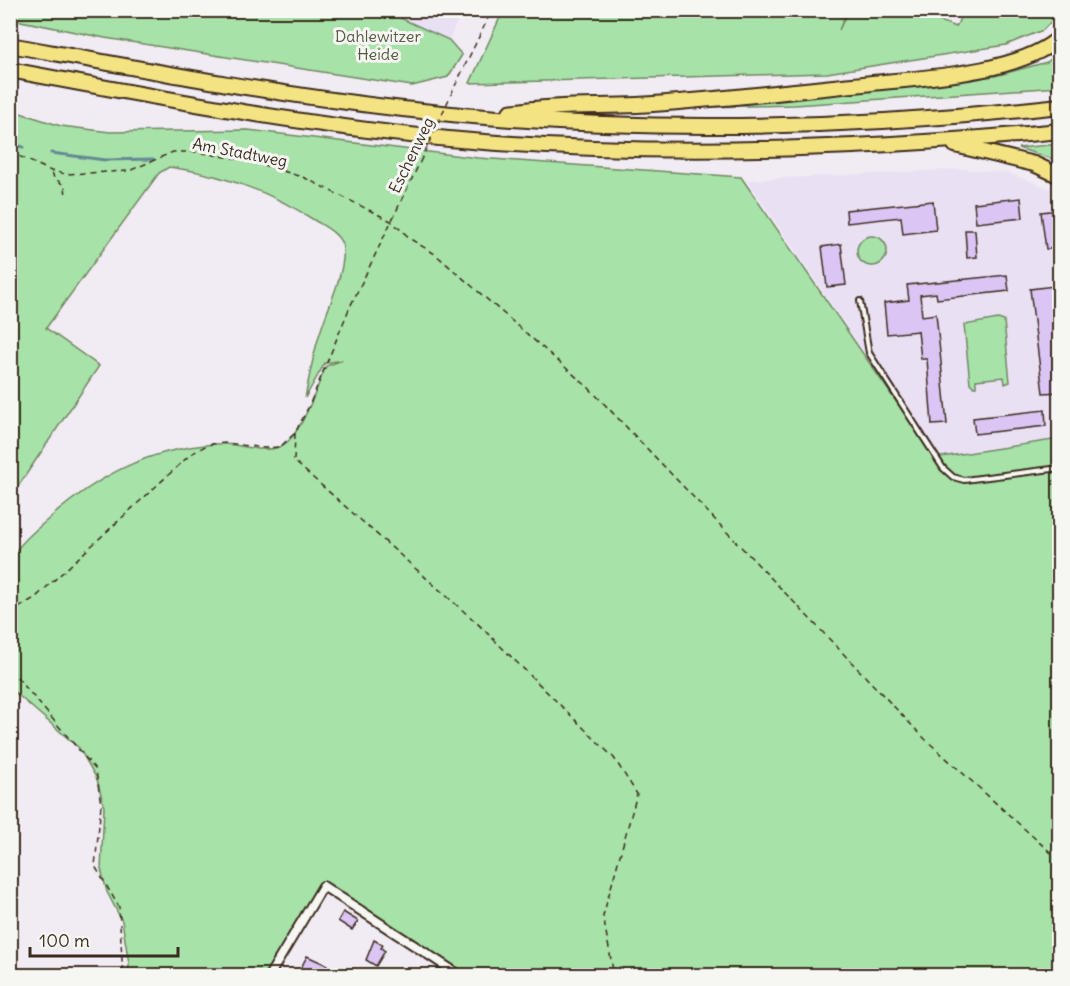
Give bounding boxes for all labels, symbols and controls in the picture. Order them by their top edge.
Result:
park label: Dahlewitzer Heide [335,26,421,64]
street label: Eschenweg [384,114,438,196]
street label: Am Stadtweg [191,133,289,171]
scale bar [30,920,178,958]
text: 100 m [39,929,90,952]

